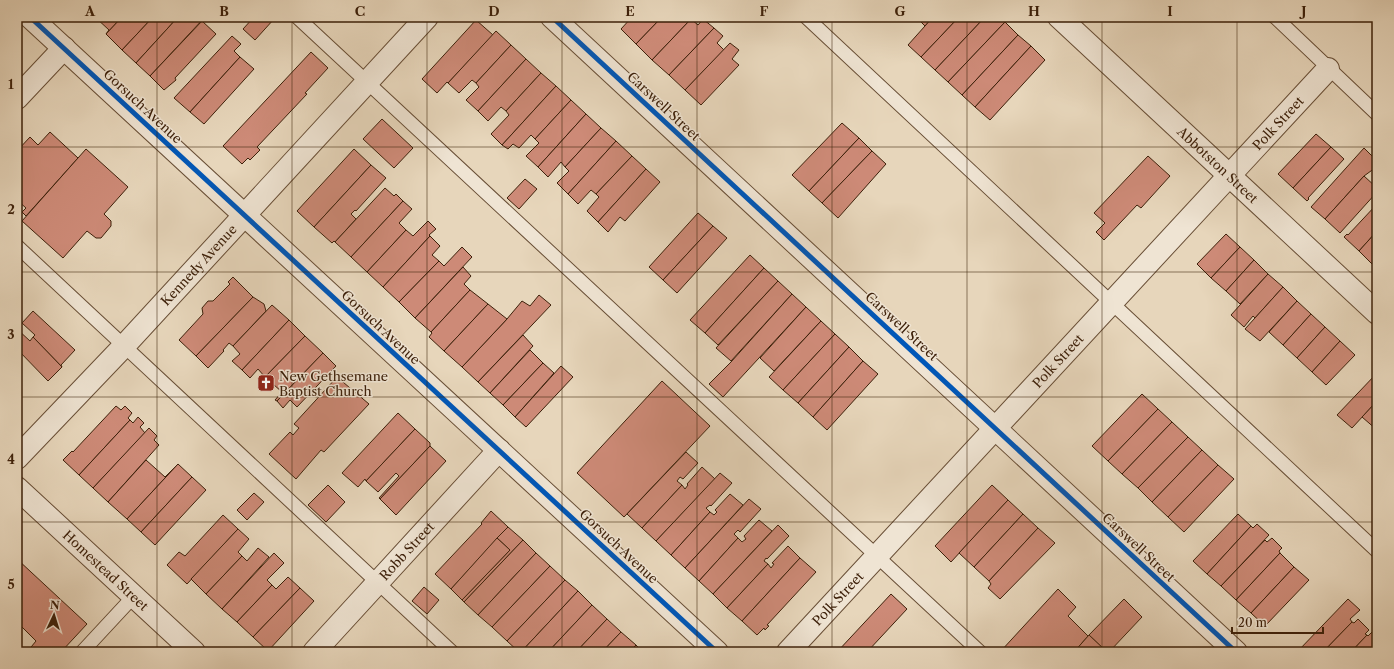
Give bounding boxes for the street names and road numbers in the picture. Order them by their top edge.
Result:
street label: Gorsuch Avenue [100,65,186,147]
street label: Carswell Street [624,68,704,144]
street label: Polk Street [1249,92,1307,153]
street label: Abbotston Street [1173,123,1262,207]
street label: Kennedy Avenue [157,221,240,309]
street label: Gorsuch Avenue [338,286,424,368]
street label: Carswell Street [862,288,942,364]
street label: Polk Street [1029,330,1087,391]
street label: Gorsuch Avenue [576,505,662,587]
street label: Carswell Street [1099,509,1179,585]
street label: Robb Street [376,518,438,583]
street label: Homestead Street [60,527,152,614]
street label: Polk Street [809,568,867,629]

